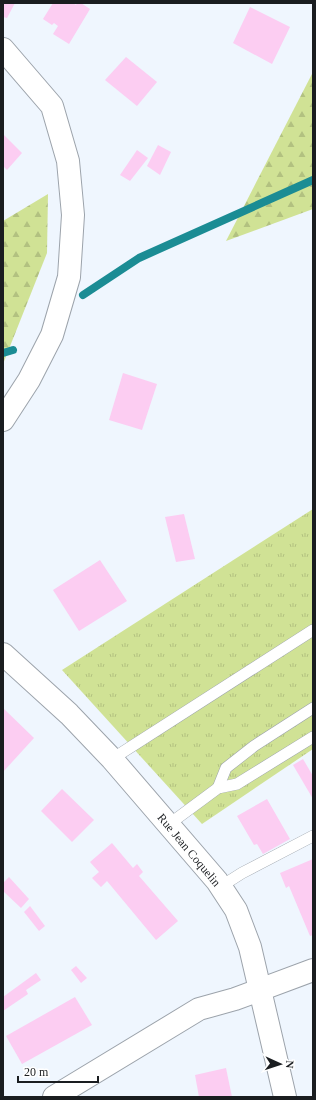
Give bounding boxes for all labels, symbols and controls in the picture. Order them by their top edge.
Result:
street label: Rue Jean Coquelin [155,811,223,889]
north arrow [260,1044,300,1084]
scale bar [18,1058,98,1084]
text: N [284,1060,296,1069]
text: 20 m [24,1065,49,1079]

